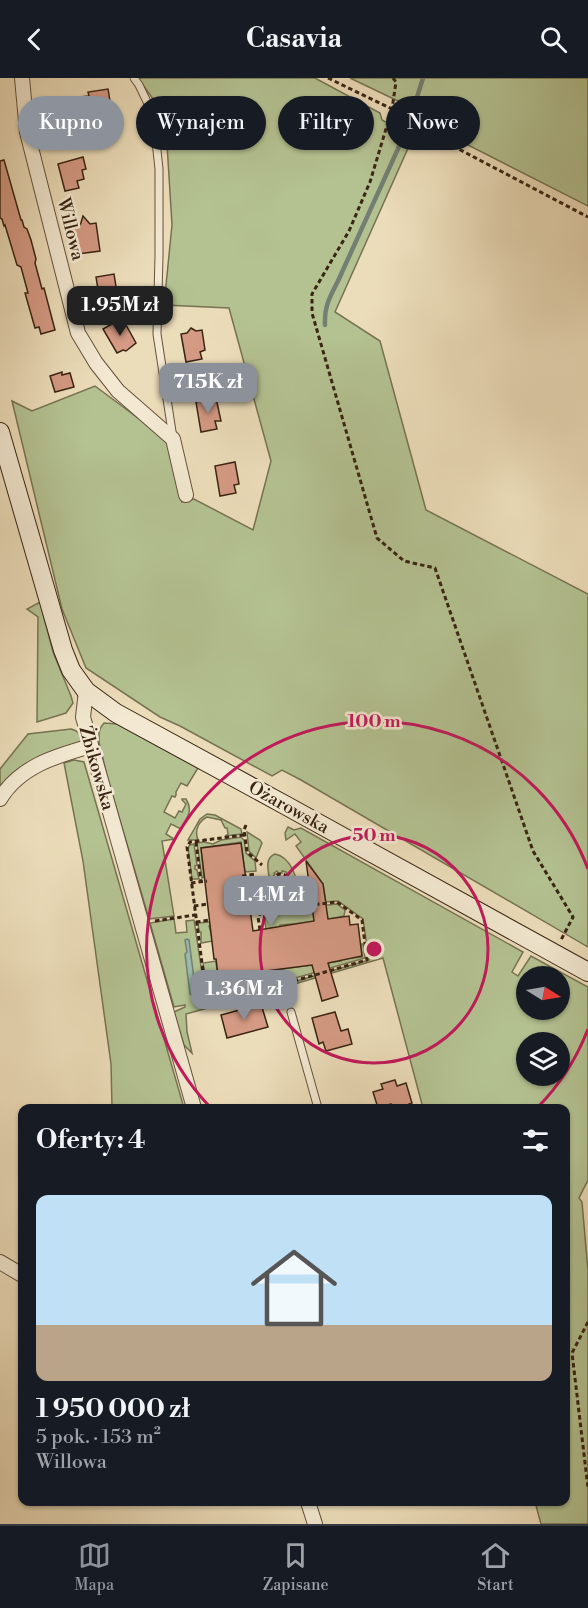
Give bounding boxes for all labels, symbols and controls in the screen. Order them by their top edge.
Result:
text: Casavia [246,22,342,56]
icon: back [18,23,51,56]
icon: search [537,23,570,56]
chip: Kupno [18,96,124,150]
chip: Wynajem [136,96,266,150]
chip: Filtry [278,96,374,150]
chip: Nowe [386,96,480,150]
street label: Willowa [51,194,90,264]
pin: 1.95M zł [58,286,182,337]
text: 1.95M zł [81,293,159,318]
pin: 715K zł [153,363,263,414]
text: 715K zł [173,370,243,395]
text: 100 m [347,710,401,733]
street label: Żbikowska [74,723,120,814]
street label: Ożarowska [244,776,334,839]
text: 50 m [352,824,396,847]
pin: 1.4M zł [216,876,326,927]
text: 1.4M zł [238,883,304,908]
centre of rings [364,939,384,959]
north arrow [516,966,570,1020]
map controls [516,966,570,1086]
pin: 1.36M zł [182,970,306,1021]
text: 1.36M zł [205,977,283,1002]
button: layers [516,1032,570,1086]
text: Oferty: 4 [36,1124,145,1156]
icon: filters [519,1124,552,1157]
icon: home [240,1234,348,1342]
text: 1 950 000 zł [36,1393,190,1425]
text: 5 pok. · 153 m² [36,1425,161,1450]
text: Willowa [36,1450,107,1475]
tab: Mapa [74,1539,114,1595]
tab: Zapisane [263,1539,329,1595]
tab: Start [477,1539,514,1595]

